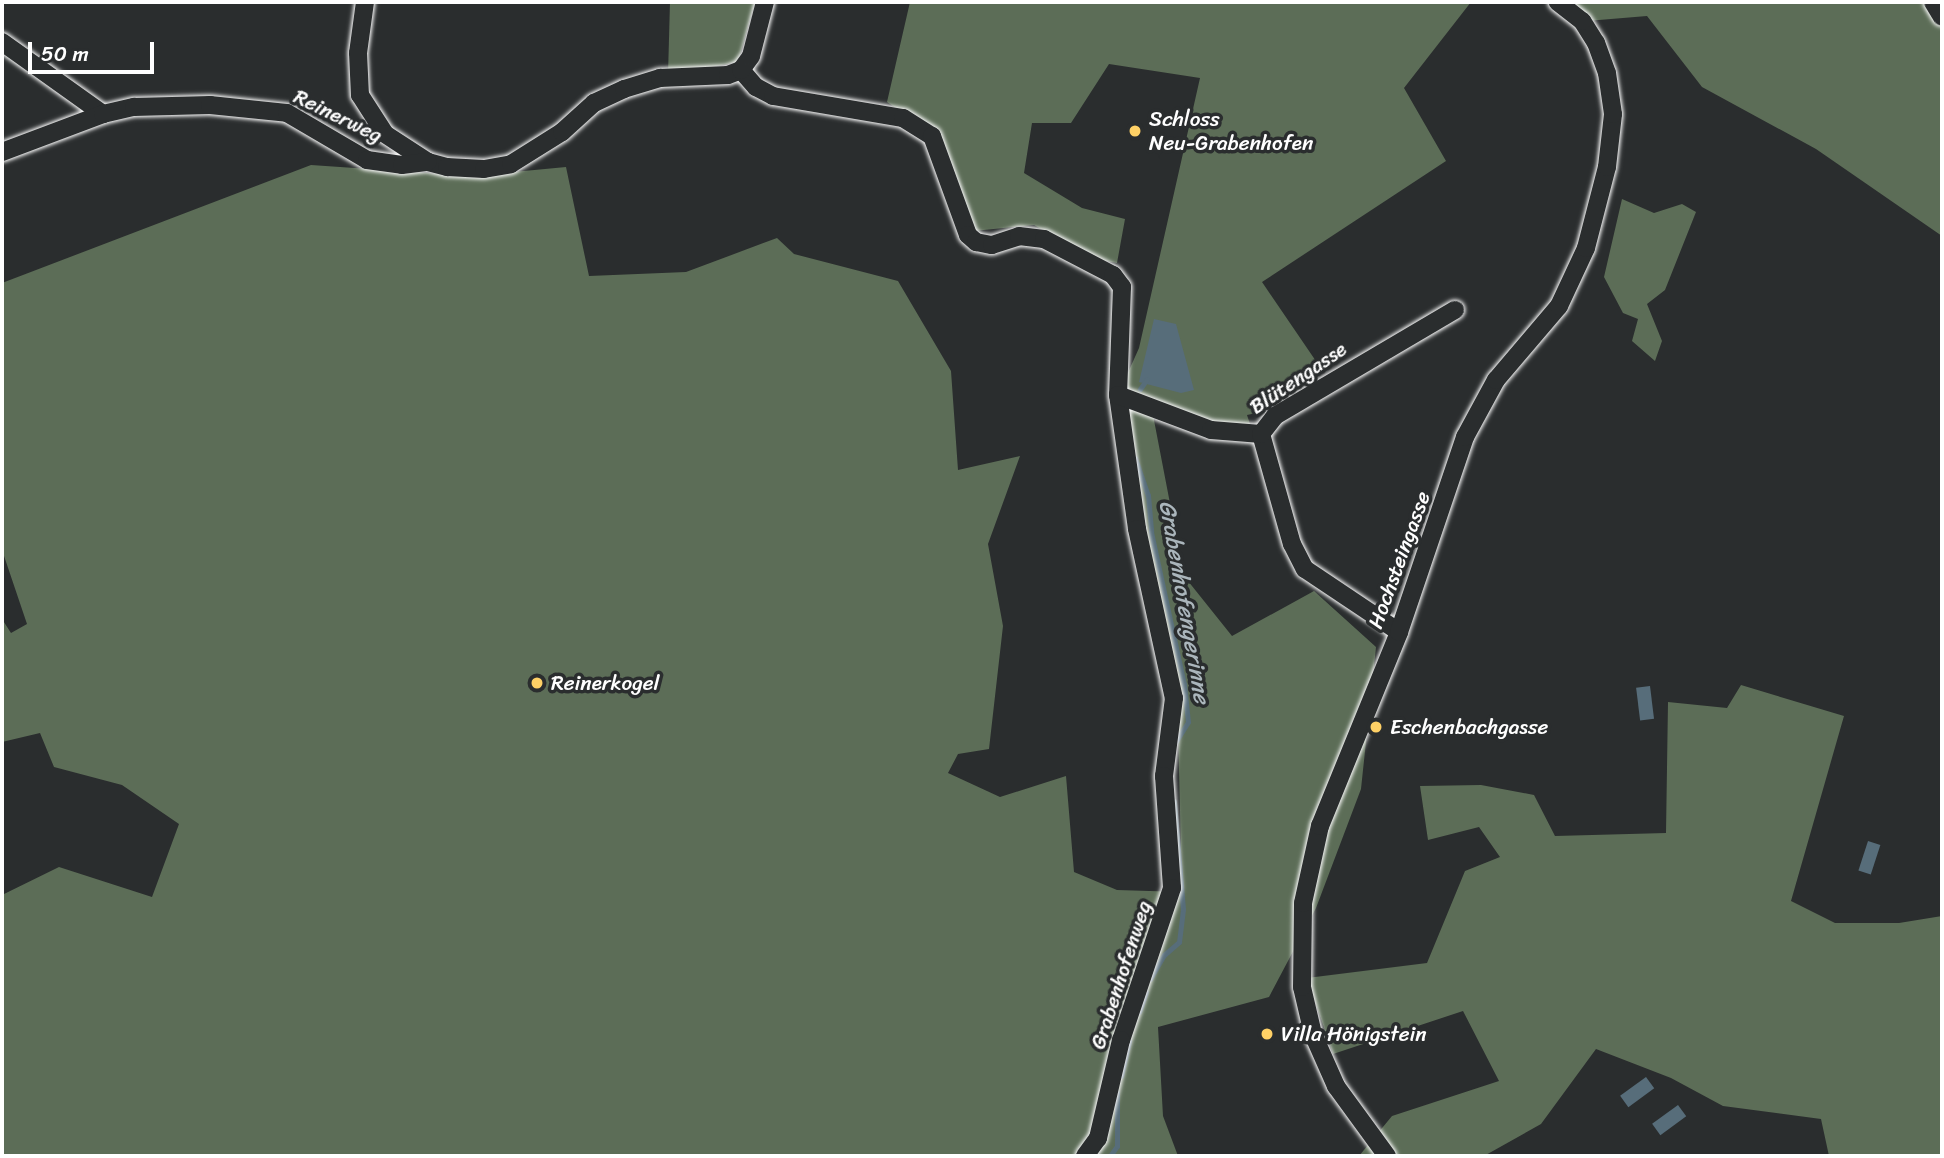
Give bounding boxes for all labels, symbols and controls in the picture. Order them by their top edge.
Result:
scale bar [32,28,158,72]
text: 50 m [41,35,89,73]
street label: Reinerweg [290,84,386,148]
place label: Schloss Neu-Grabenhofen [1149,106,1313,156]
marker: Schloss Neu-Grabenhofen [1127,123,1143,139]
street label: Blütengasse [1245,336,1351,420]
street label: Hochsteingasse [1363,488,1435,632]
water label: Grabenhofengerinne [1153,498,1215,706]
place label: Reinerkogel [551,670,660,696]
marker: Reinerkogel [529,675,545,691]
place label: Eschenbachgasse [1390,714,1548,740]
marker: Eschenbachgasse [1368,719,1384,735]
street label: Grabenhofenweg [1085,898,1157,1052]
place label: Villa Hönigstein [1281,1021,1426,1047]
marker: Villa Hönigstein [1259,1026,1275,1042]

